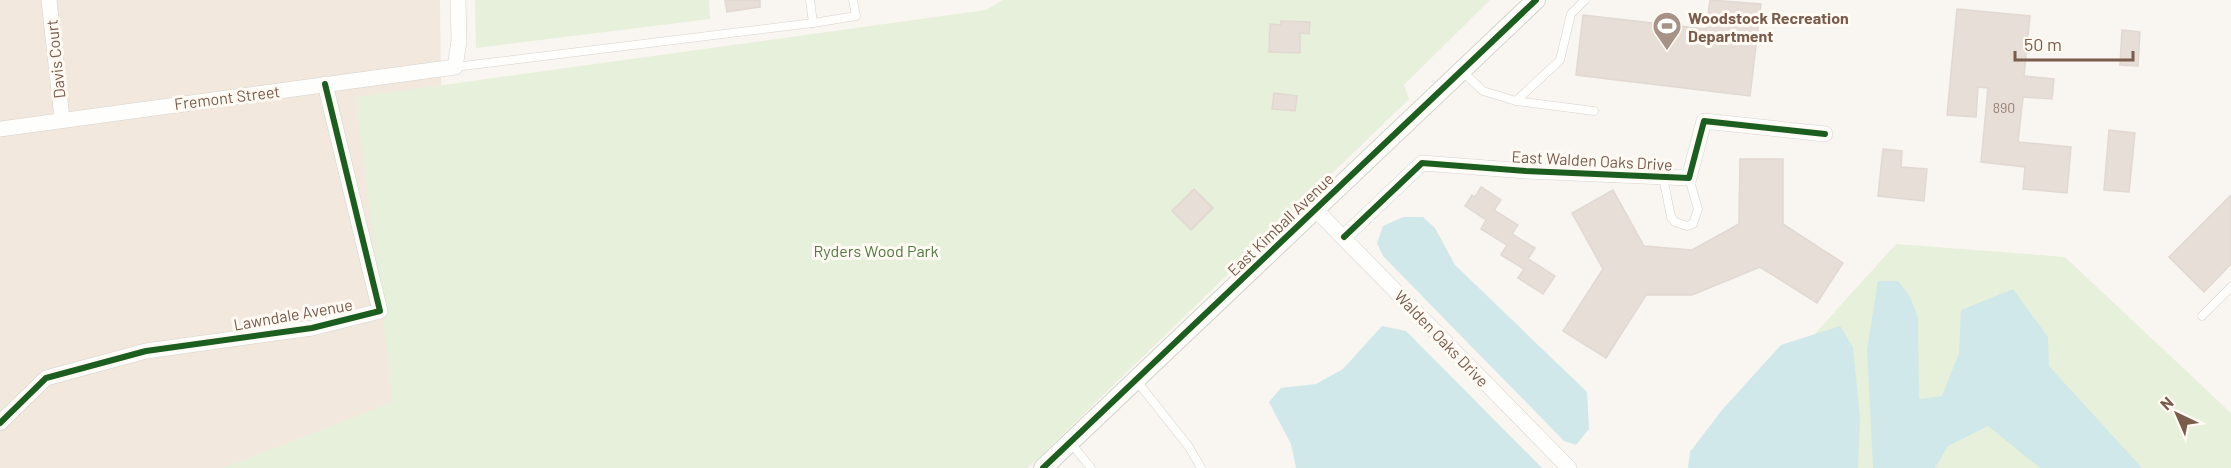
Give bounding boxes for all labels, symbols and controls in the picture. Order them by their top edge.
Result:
place label: Woodstock Recreation Department [1688,8,1849,45]
sports icon: Woodstock Recreation Department [1651,10,1683,52]
street label: Davis Court [41,19,69,99]
scale bar [2015,24,2134,62]
text: 50 m [2024,33,2062,55]
street label: Fremont Street [173,81,281,113]
house number: 890 [1993,99,2015,116]
street label: East Walden Oaks Drive [1511,146,1673,174]
street label: East Kimball Avenue [1223,169,1337,279]
park label: Ryders Wood Park [814,241,938,260]
street label: Walden Oaks Drive [1391,286,1493,390]
street label: Lawndale Avenue [232,294,354,334]
north arrow [2147,384,2207,444]
text: N [2156,392,2177,413]

